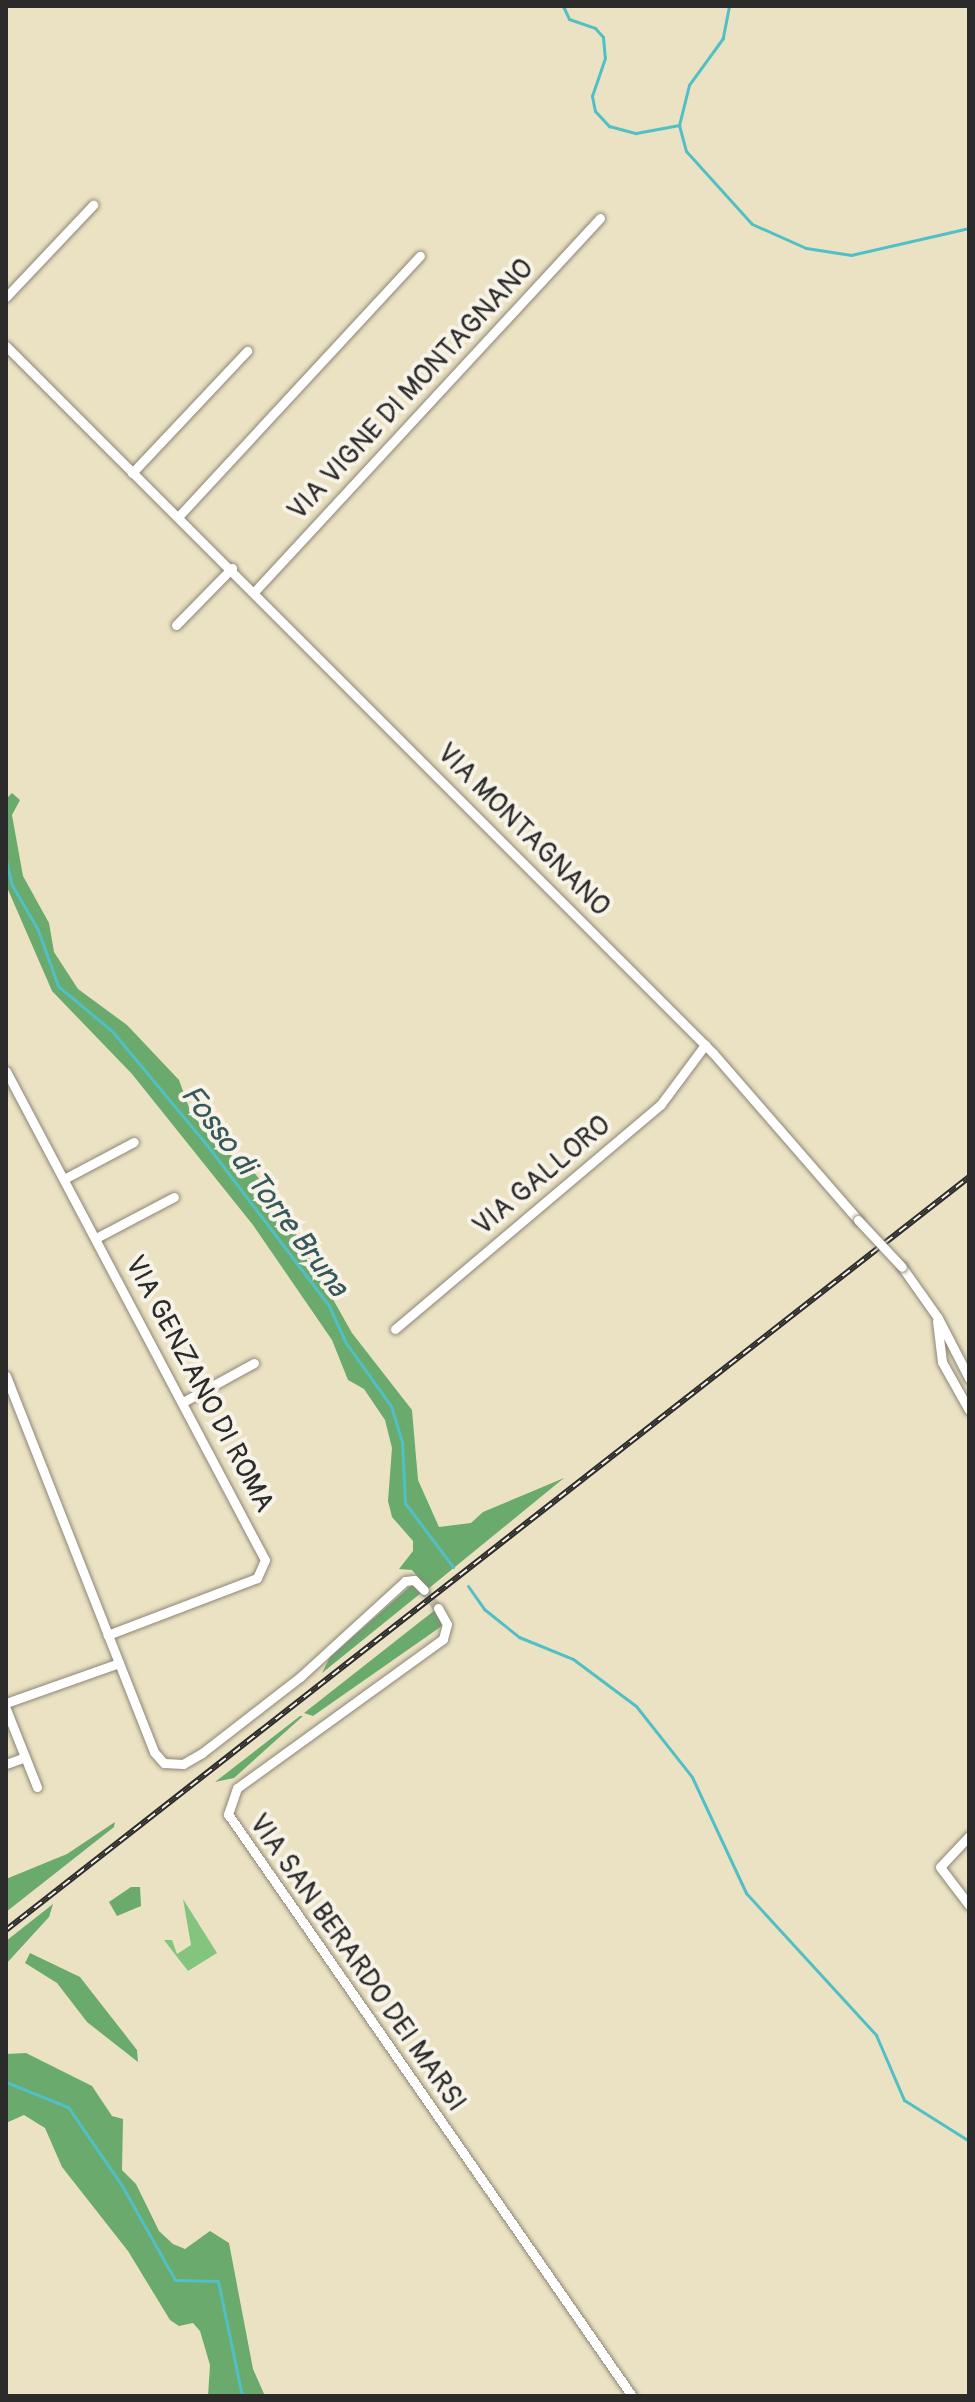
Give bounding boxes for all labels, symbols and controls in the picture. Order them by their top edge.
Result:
street label: VIA VIGNE DI MONTAGNANO [281,252,541,528]
street label: VIA MONTAGNANO [429,736,617,924]
water label: Fosso di Torre Bruna [173,1078,355,1304]
street label: VIA GALLORO [466,1109,618,1243]
street label: VIA GENZANO DI ROMA [117,1250,281,1518]
street label: VIA SAN BERARDO DEI MARSI [241,1808,473,2118]

